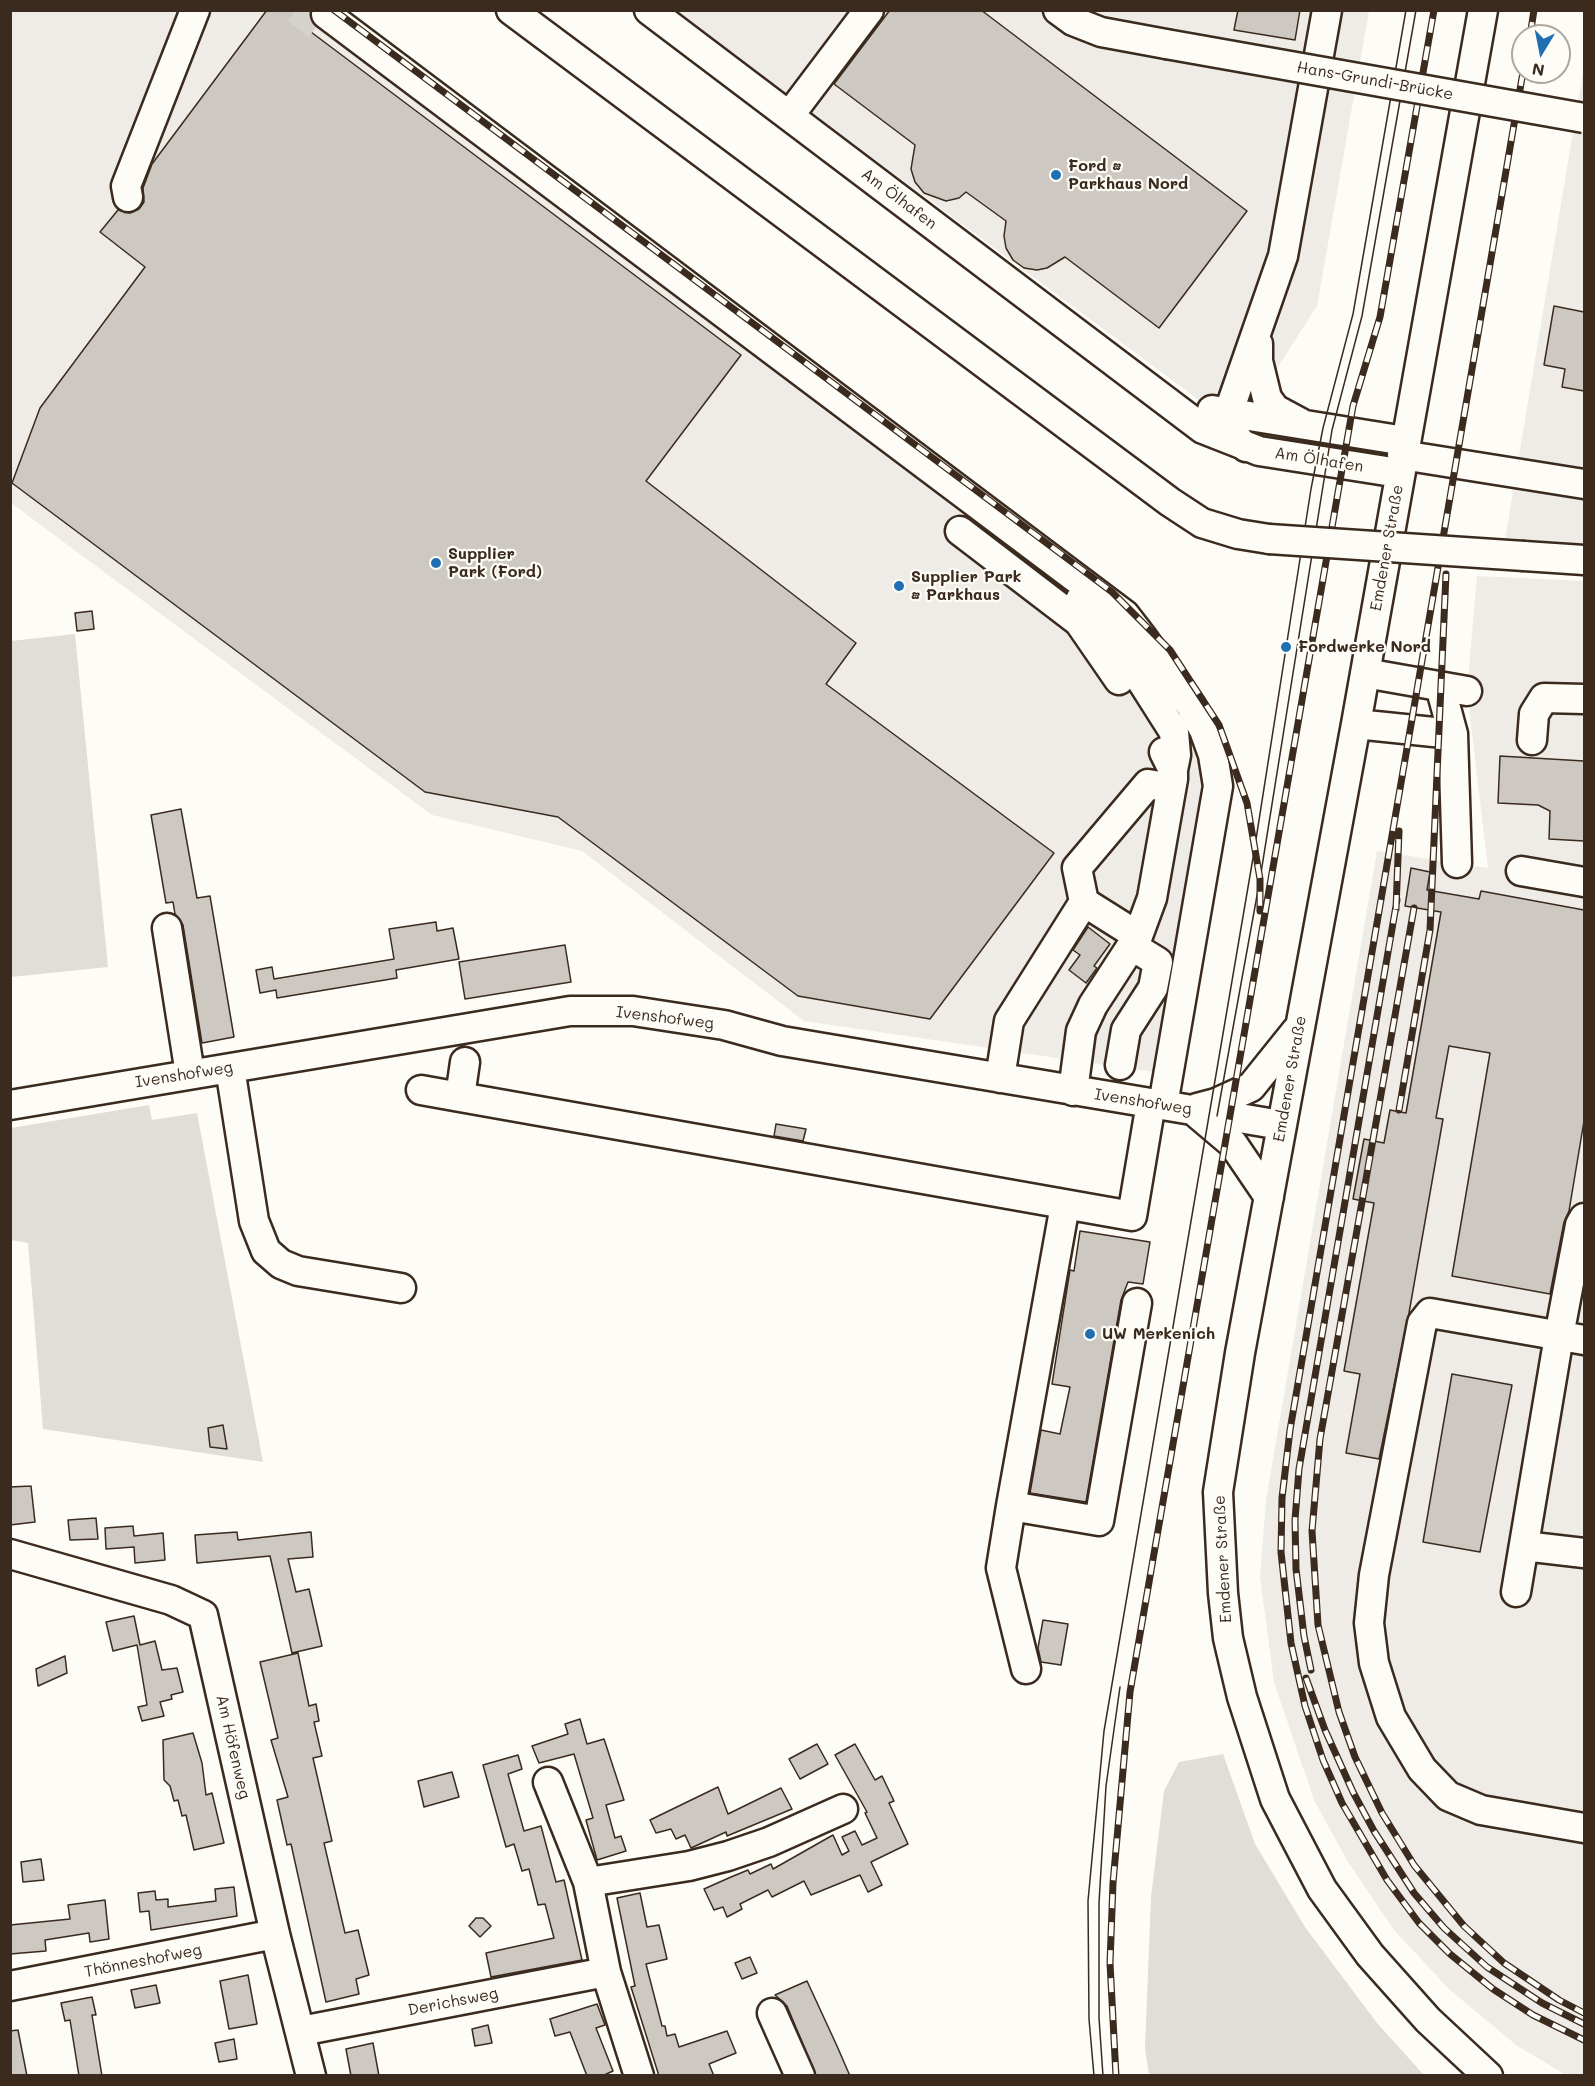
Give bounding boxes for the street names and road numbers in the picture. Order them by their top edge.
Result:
street label: Hans-Grundi-Brücke [1295,58,1455,104]
street label: Am Ölhafen [857,164,941,234]
street label: Am Ölhafen [1273,444,1365,476]
street label: Emdener Straße [1366,483,1408,613]
street label: Ivenshofweg [615,1002,715,1034]
street label: Emdener Straße [1269,1014,1311,1144]
street label: Ivenshofweg [134,1058,234,1092]
street label: Ivenshofweg [1093,1085,1193,1119]
street label: Emdener Straße [1210,1495,1236,1623]
street label: Am Höfenweg [212,1693,254,1801]
street label: Thönneshofweg [83,1940,203,1982]
street label: Derichsweg [406,1984,500,2020]

